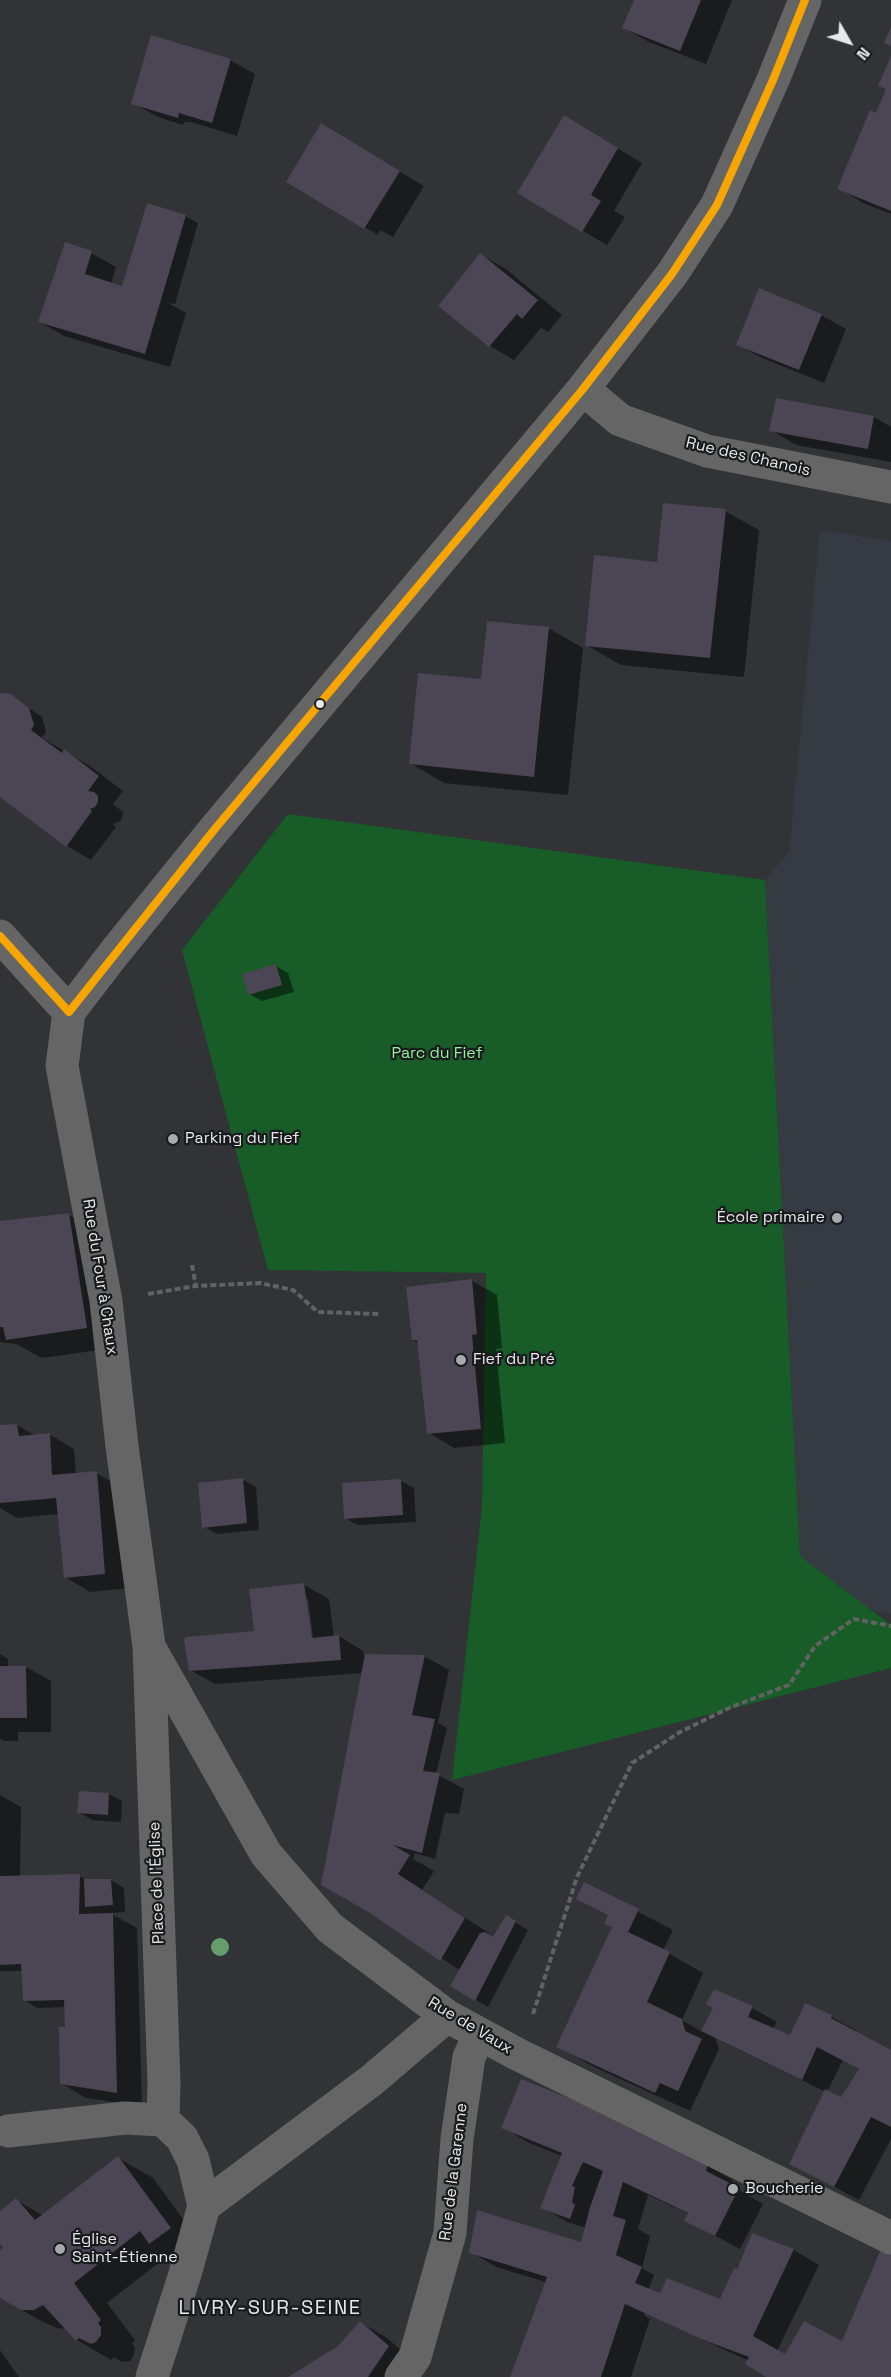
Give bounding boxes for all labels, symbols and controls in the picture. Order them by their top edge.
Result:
north arrow [819,12,879,72]
text: N [852,43,875,64]
street label: Rue des Chanois [684,433,812,481]
unlabelled marker [314,698,326,710]
park label: Parc du Fief [391,1044,483,1064]
place label: Parking du Fief [185,1129,299,1149]
marker: Parking du Fief [166,1132,180,1146]
street label: Rue du Four à Chaux [78,1198,122,1356]
place label: École primaire [717,1208,825,1228]
marker: École primaire [830,1211,844,1225]
place label: Fief du Pré [473,1350,555,1370]
marker: Fief du Pré [454,1353,468,1367]
street label: Place de l'Église [145,1821,169,1945]
street label: Rue de Vaux [424,1993,516,2059]
street label: Rue de la Garenne [436,2102,472,2242]
place label: Boucherie [745,2179,824,2199]
marker: Boucherie [726,2182,740,2196]
place label: Église Saint-Étienne [72,2230,178,2268]
marker: Église Saint-Étienne [53,2242,67,2256]
district label: LIVRY-SUR-SEINE [179,2297,361,2321]

